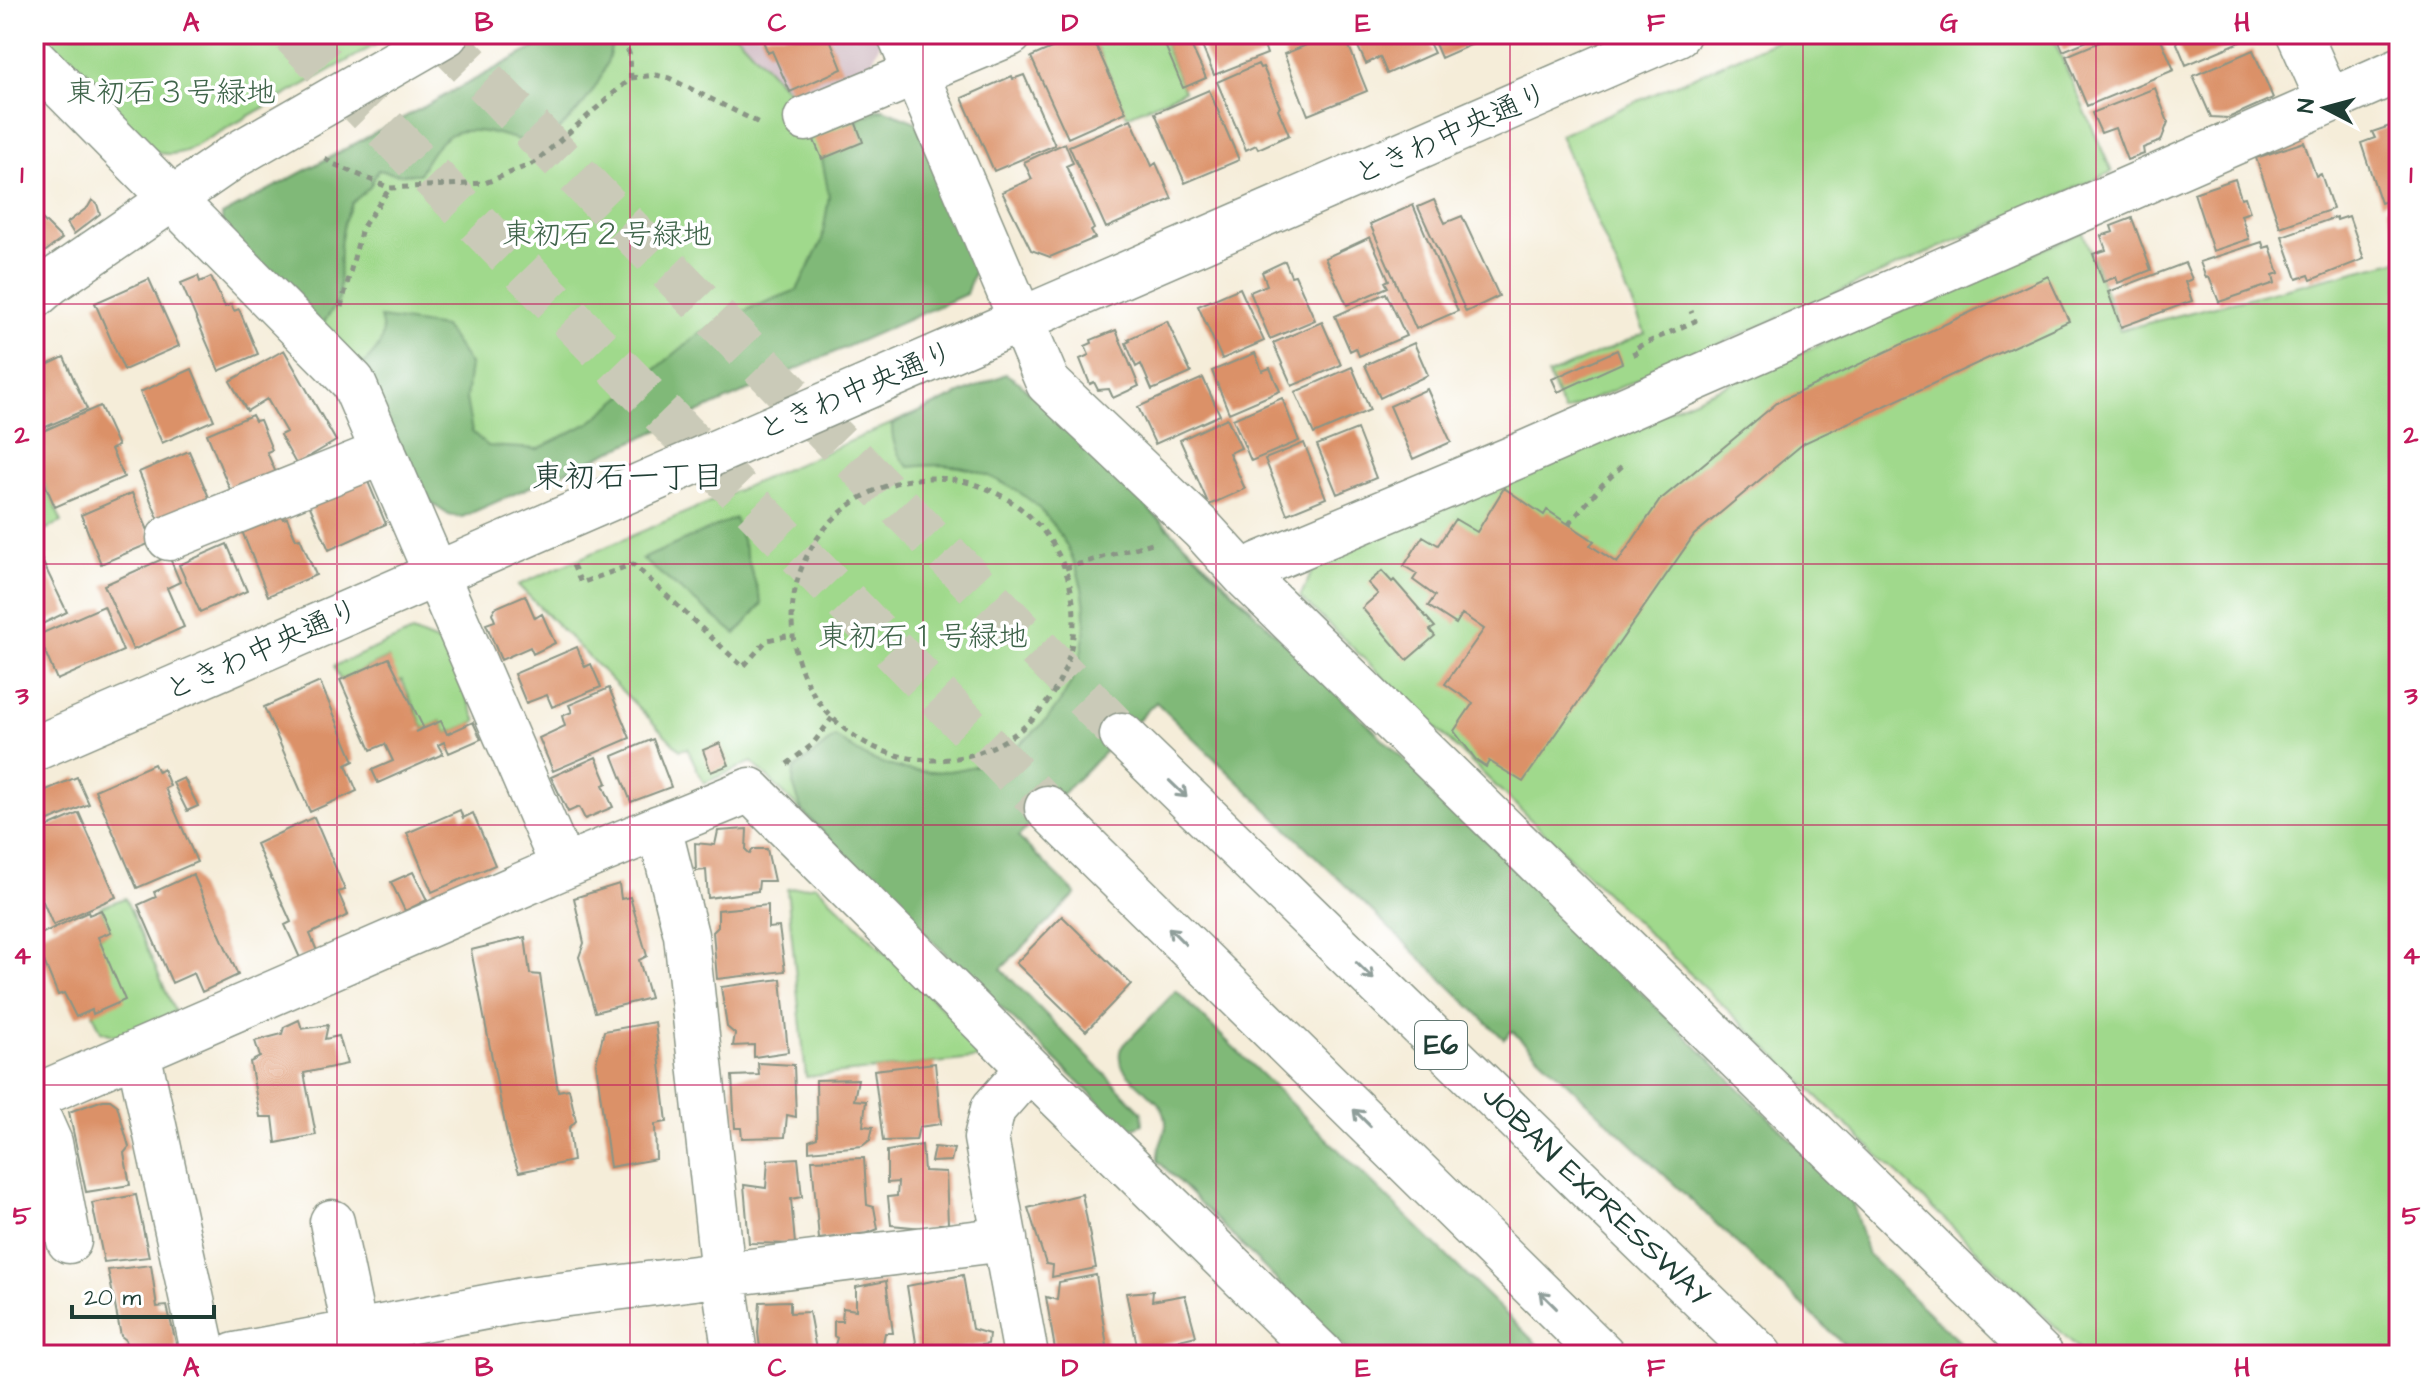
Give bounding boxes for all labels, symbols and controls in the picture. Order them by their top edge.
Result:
text: A [183,5,200,41]
text: B [475,5,494,41]
text: C [768,5,787,41]
text: D [1062,5,1079,41]
text: E [1355,5,1371,41]
text: F [1647,5,1666,41]
text: G [1940,5,1958,41]
text: H [2234,5,2250,41]
north arrow [2285,68,2365,148]
park label: 東初石３号緑地 [66,72,276,114]
street label: ときわ中央通り [1347,72,1555,196]
text: N [2290,97,2323,115]
text: 1 [20,157,24,193]
text: 1 [2409,157,2413,193]
park label: 東初石２号緑地 [502,214,712,256]
street label: ときわ中央通り [751,331,961,451]
text: 2 [14,417,30,453]
text: 2 [2403,417,2419,453]
district label: 東初石一丁目 [532,455,724,500]
street label: ときわ中央通り [158,588,366,712]
park label: 東初石１号緑地 [818,616,1028,658]
text: 3 [14,678,29,714]
text: 3 [2403,678,2418,714]
one-way arrow [1168,780,1188,799]
one-way arrow [1167,926,1187,945]
text: 4 [13,938,31,974]
text: 4 [2402,938,2420,974]
one-way arrow [1355,961,1375,980]
road number: E6 [1415,1021,1467,1069]
street label: JOBAN EXPRESSWAY [1472,1076,1720,1316]
one-way arrow [1353,1109,1372,1128]
text: 5 [13,1198,32,1234]
text: 5 [2402,1198,2421,1234]
scale bar [72,1269,214,1319]
text: 20 m [84,1281,141,1315]
one-way arrow [1539,1291,1558,1310]
text: A [183,1350,200,1386]
text: B [475,1350,494,1386]
text: C [768,1350,787,1386]
text: D [1062,1350,1079,1386]
text: E [1355,1350,1371,1386]
text: F [1647,1350,1666,1386]
text: G [1940,1350,1958,1386]
text: H [2234,1350,2250,1386]

